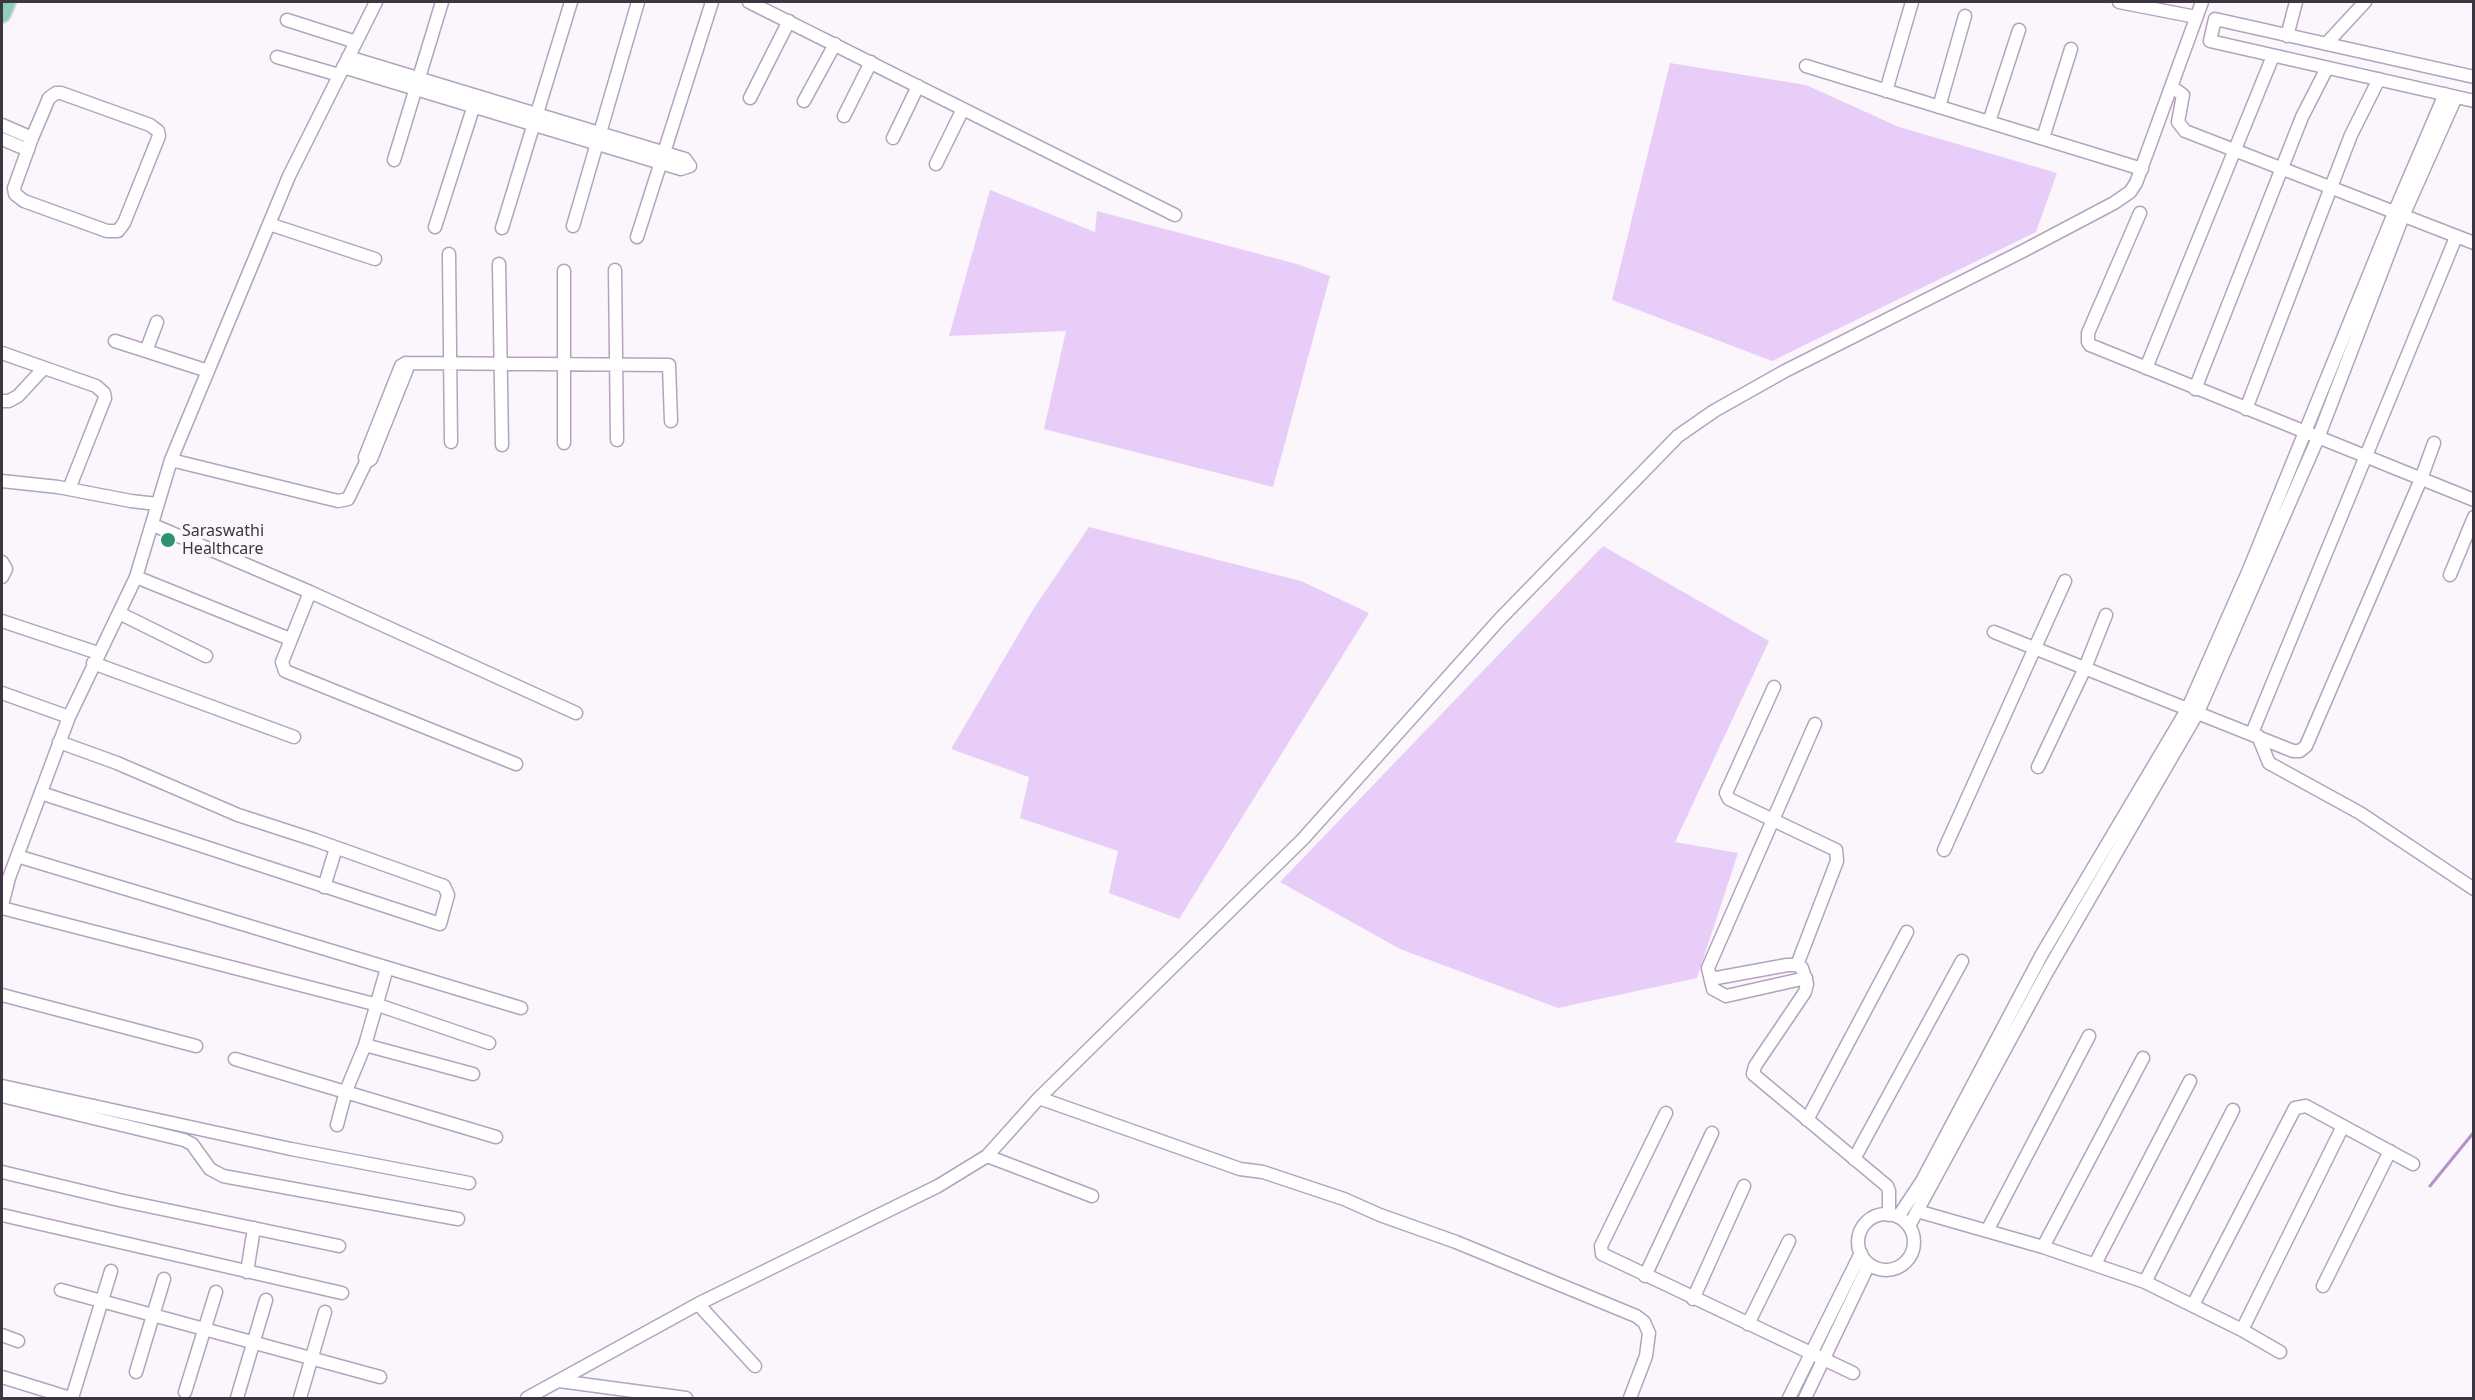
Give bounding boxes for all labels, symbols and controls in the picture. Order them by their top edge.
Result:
place label: Saraswathi Healthcare [182,521,264,559]
marker: Saraswathi Healthcare [159,531,177,549]

